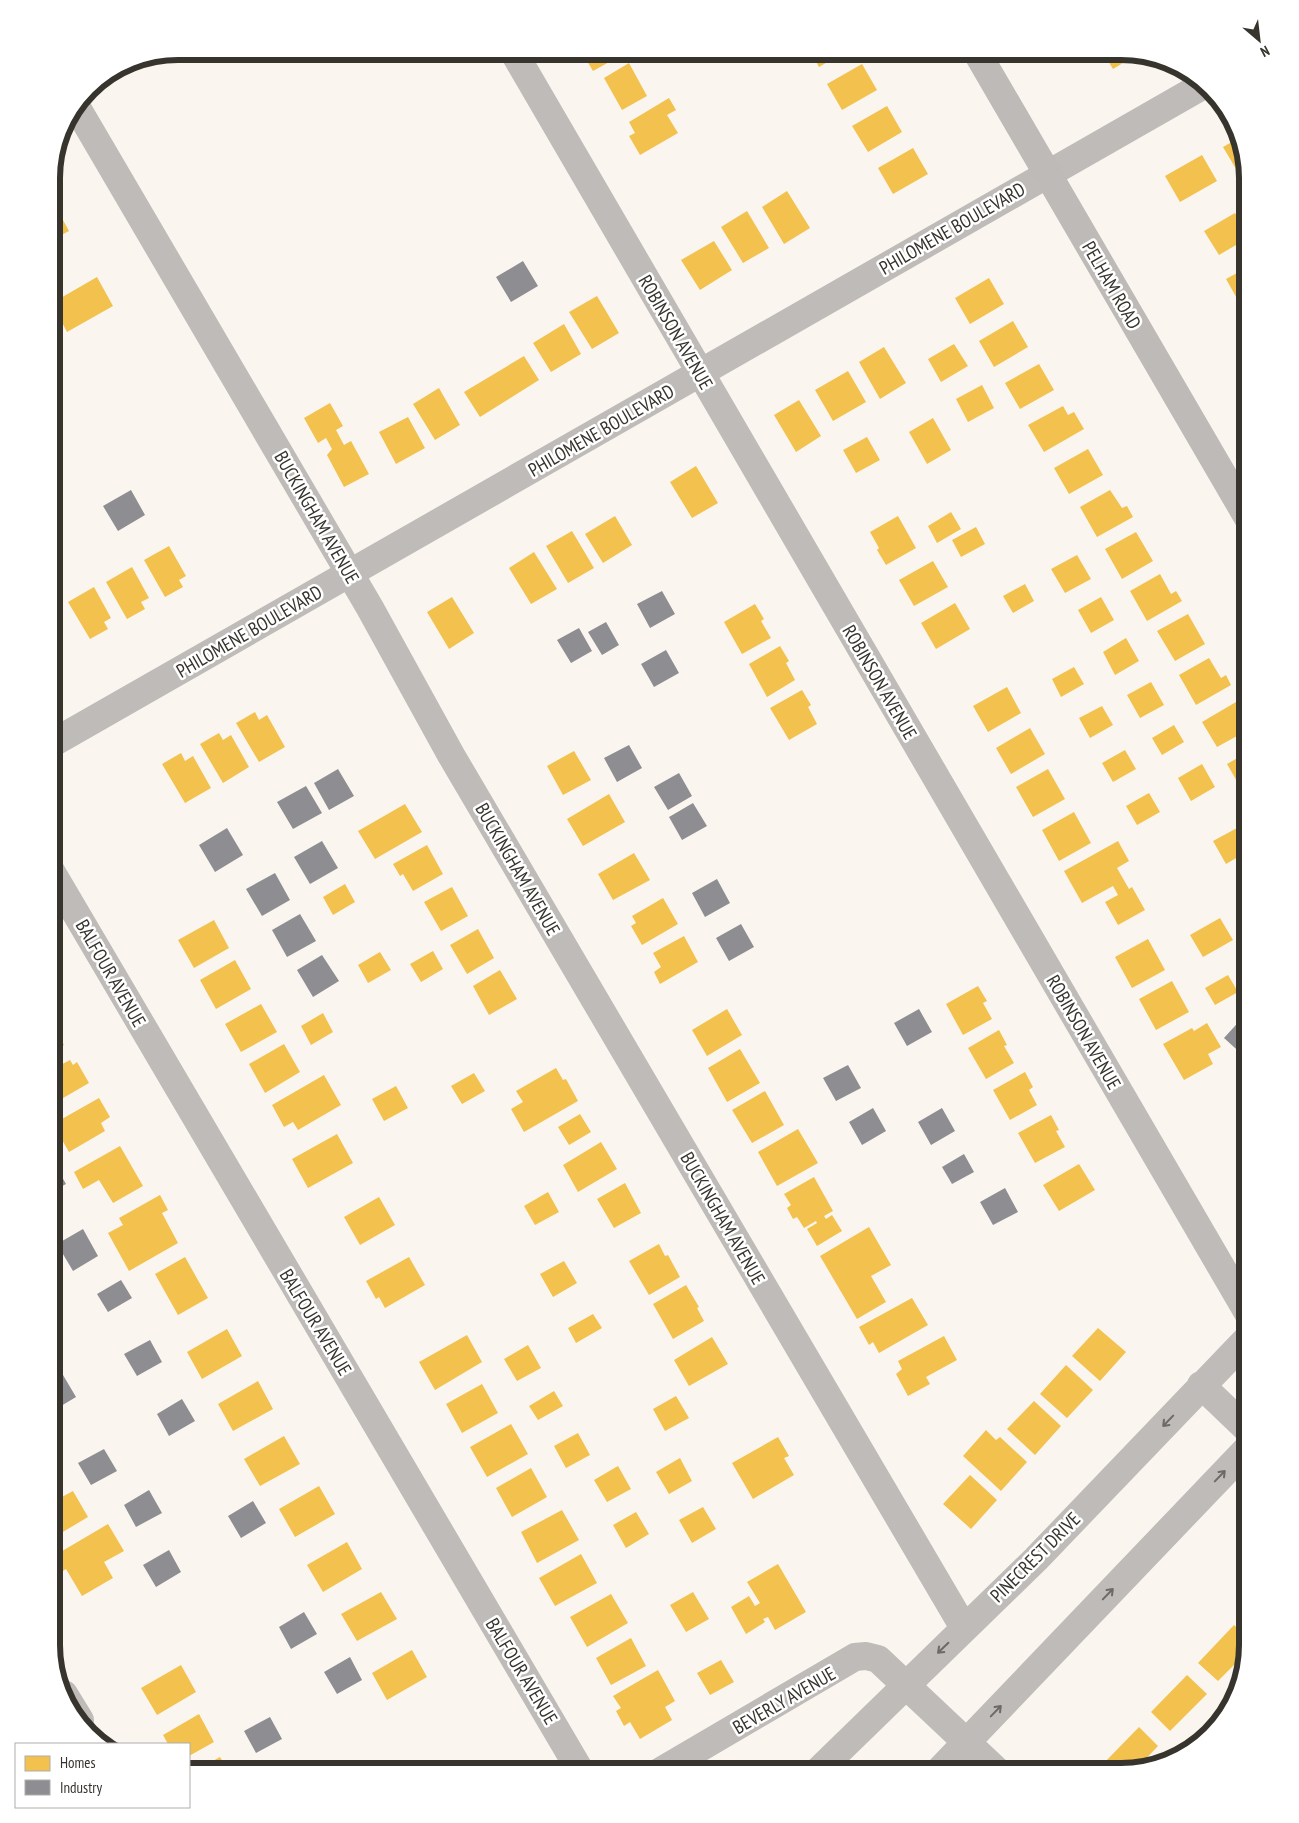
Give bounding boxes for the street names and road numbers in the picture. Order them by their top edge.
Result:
street label: PHILOMENE BOULEVARD [875,176,1029,280]
street label: PELHAM ROAD [1077,237,1147,333]
street label: ROBINSON AVENUE [634,270,718,394]
street label: PHILOMENE BOULEVARD [524,378,678,482]
street label: BUCKINGHAM AVENUE [269,446,365,588]
street label: PHILOMENE BOULEVARD [172,579,326,683]
street label: ROBINSON AVENUE [838,620,922,744]
street label: BUCKINGHAM AVENUE [470,798,566,940]
street label: BALFOUR AVENUE [71,915,151,1031]
street label: ROBINSON AVENUE [1042,970,1126,1094]
street label: BUCKINGHAM AVENUE [675,1147,771,1289]
street label: BALFOUR AVENUE [275,1264,357,1380]
street label: PINECREST DRIVE [985,1507,1085,1607]
street label: BALFOUR AVENUE [481,1613,563,1729]
street label: BEVERLY AVENUE [728,1661,840,1739]

